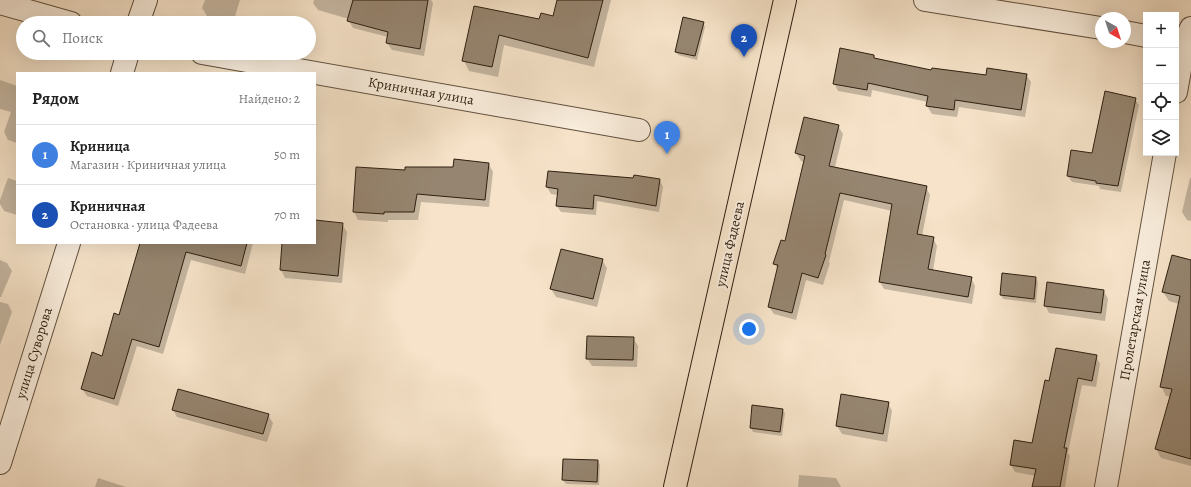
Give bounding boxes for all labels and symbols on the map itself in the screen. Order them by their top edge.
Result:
north arrow [1095,12,1131,48]
pin: 2 [731,24,757,57]
street label: Криничная улица [367,72,476,110]
pin: 1 [654,121,680,154]
street label: улица Фадеева [711,199,749,290]
street label: Пролетарская улица [1115,257,1155,382]
street label: улица Суворова [11,304,57,402]
your location [739,319,759,339]

